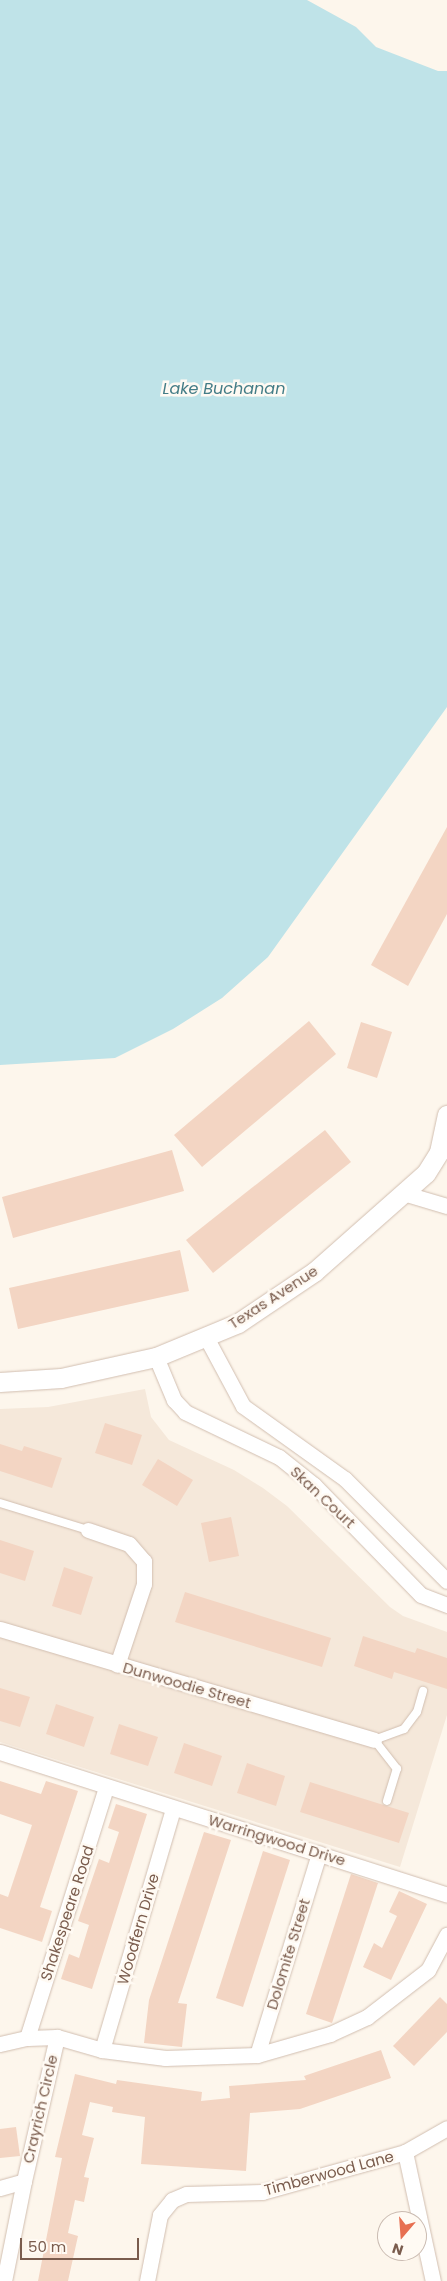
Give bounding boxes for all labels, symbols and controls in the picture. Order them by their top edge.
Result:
water label: Lake Buchanan [163,379,285,399]
street label: Texas Avenue [225,1261,321,1333]
street label: Skan Court [287,1462,359,1532]
street label: Dunwoodie Street [121,1658,253,1712]
street label: Warringwood Drive [206,1811,348,1869]
street label: Shakespeare Road [37,1843,97,1983]
street label: Woodfern Drive [113,1871,163,1987]
street label: Dolomite Street [263,1896,313,2012]
street label: Crayrich Circle [19,2053,61,2165]
street label: Timberwood Lane [262,2147,396,2199]
north arrow [377,2211,427,2261]
scale bar [22,2228,141,2260]
text: 50 m [28,2236,66,2257]
text: N [390,2238,406,2260]

